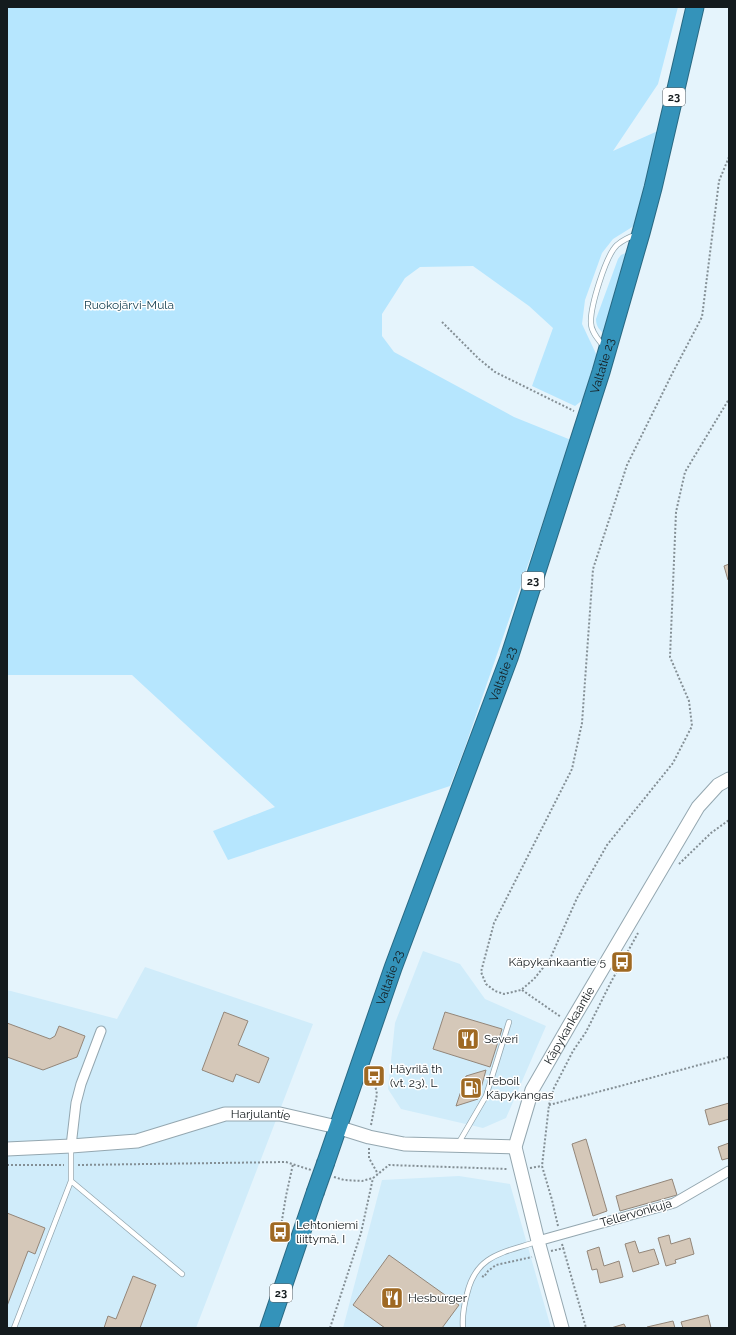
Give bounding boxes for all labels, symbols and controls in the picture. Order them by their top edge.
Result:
road number: 23 [663,88,685,106]
park label: Ruokojärvi-Mula [84,298,174,312]
street label: Valtatie 23 [587,336,617,395]
road number: 23 [522,572,544,590]
street label: Valtatie 23 [486,645,519,703]
street label: Valtatie 23 [374,948,406,1007]
bus stop icon: Käpykankaantie 5 [609,949,635,975]
place label: Käpykankaantie 5 [509,955,606,969]
street label: Käpykankaantie [541,984,598,1067]
restaurant icon: Severi [455,1026,481,1052]
place label: Severi [484,1032,518,1046]
place label: Häyrilä th (vt. 23), L [390,1062,442,1090]
bus stop icon: Häyrilä th (vt. 23), L [361,1063,387,1089]
place label: Teboil Käpykangas [486,1074,554,1102]
fuel station icon: Teboil Käpykangas [458,1075,484,1101]
street label: Harjulantie [231,1107,292,1123]
street label: Tellervonkuja [599,1196,673,1230]
place label: Lehtoniemi liittymä, I [296,1218,358,1246]
bus stop icon: Lehtoniemi liittymä, I [267,1219,293,1245]
road number: 23 [270,1284,292,1302]
restaurant icon: Hesburger [379,1285,405,1311]
place label: Hesburger [408,1291,468,1305]

